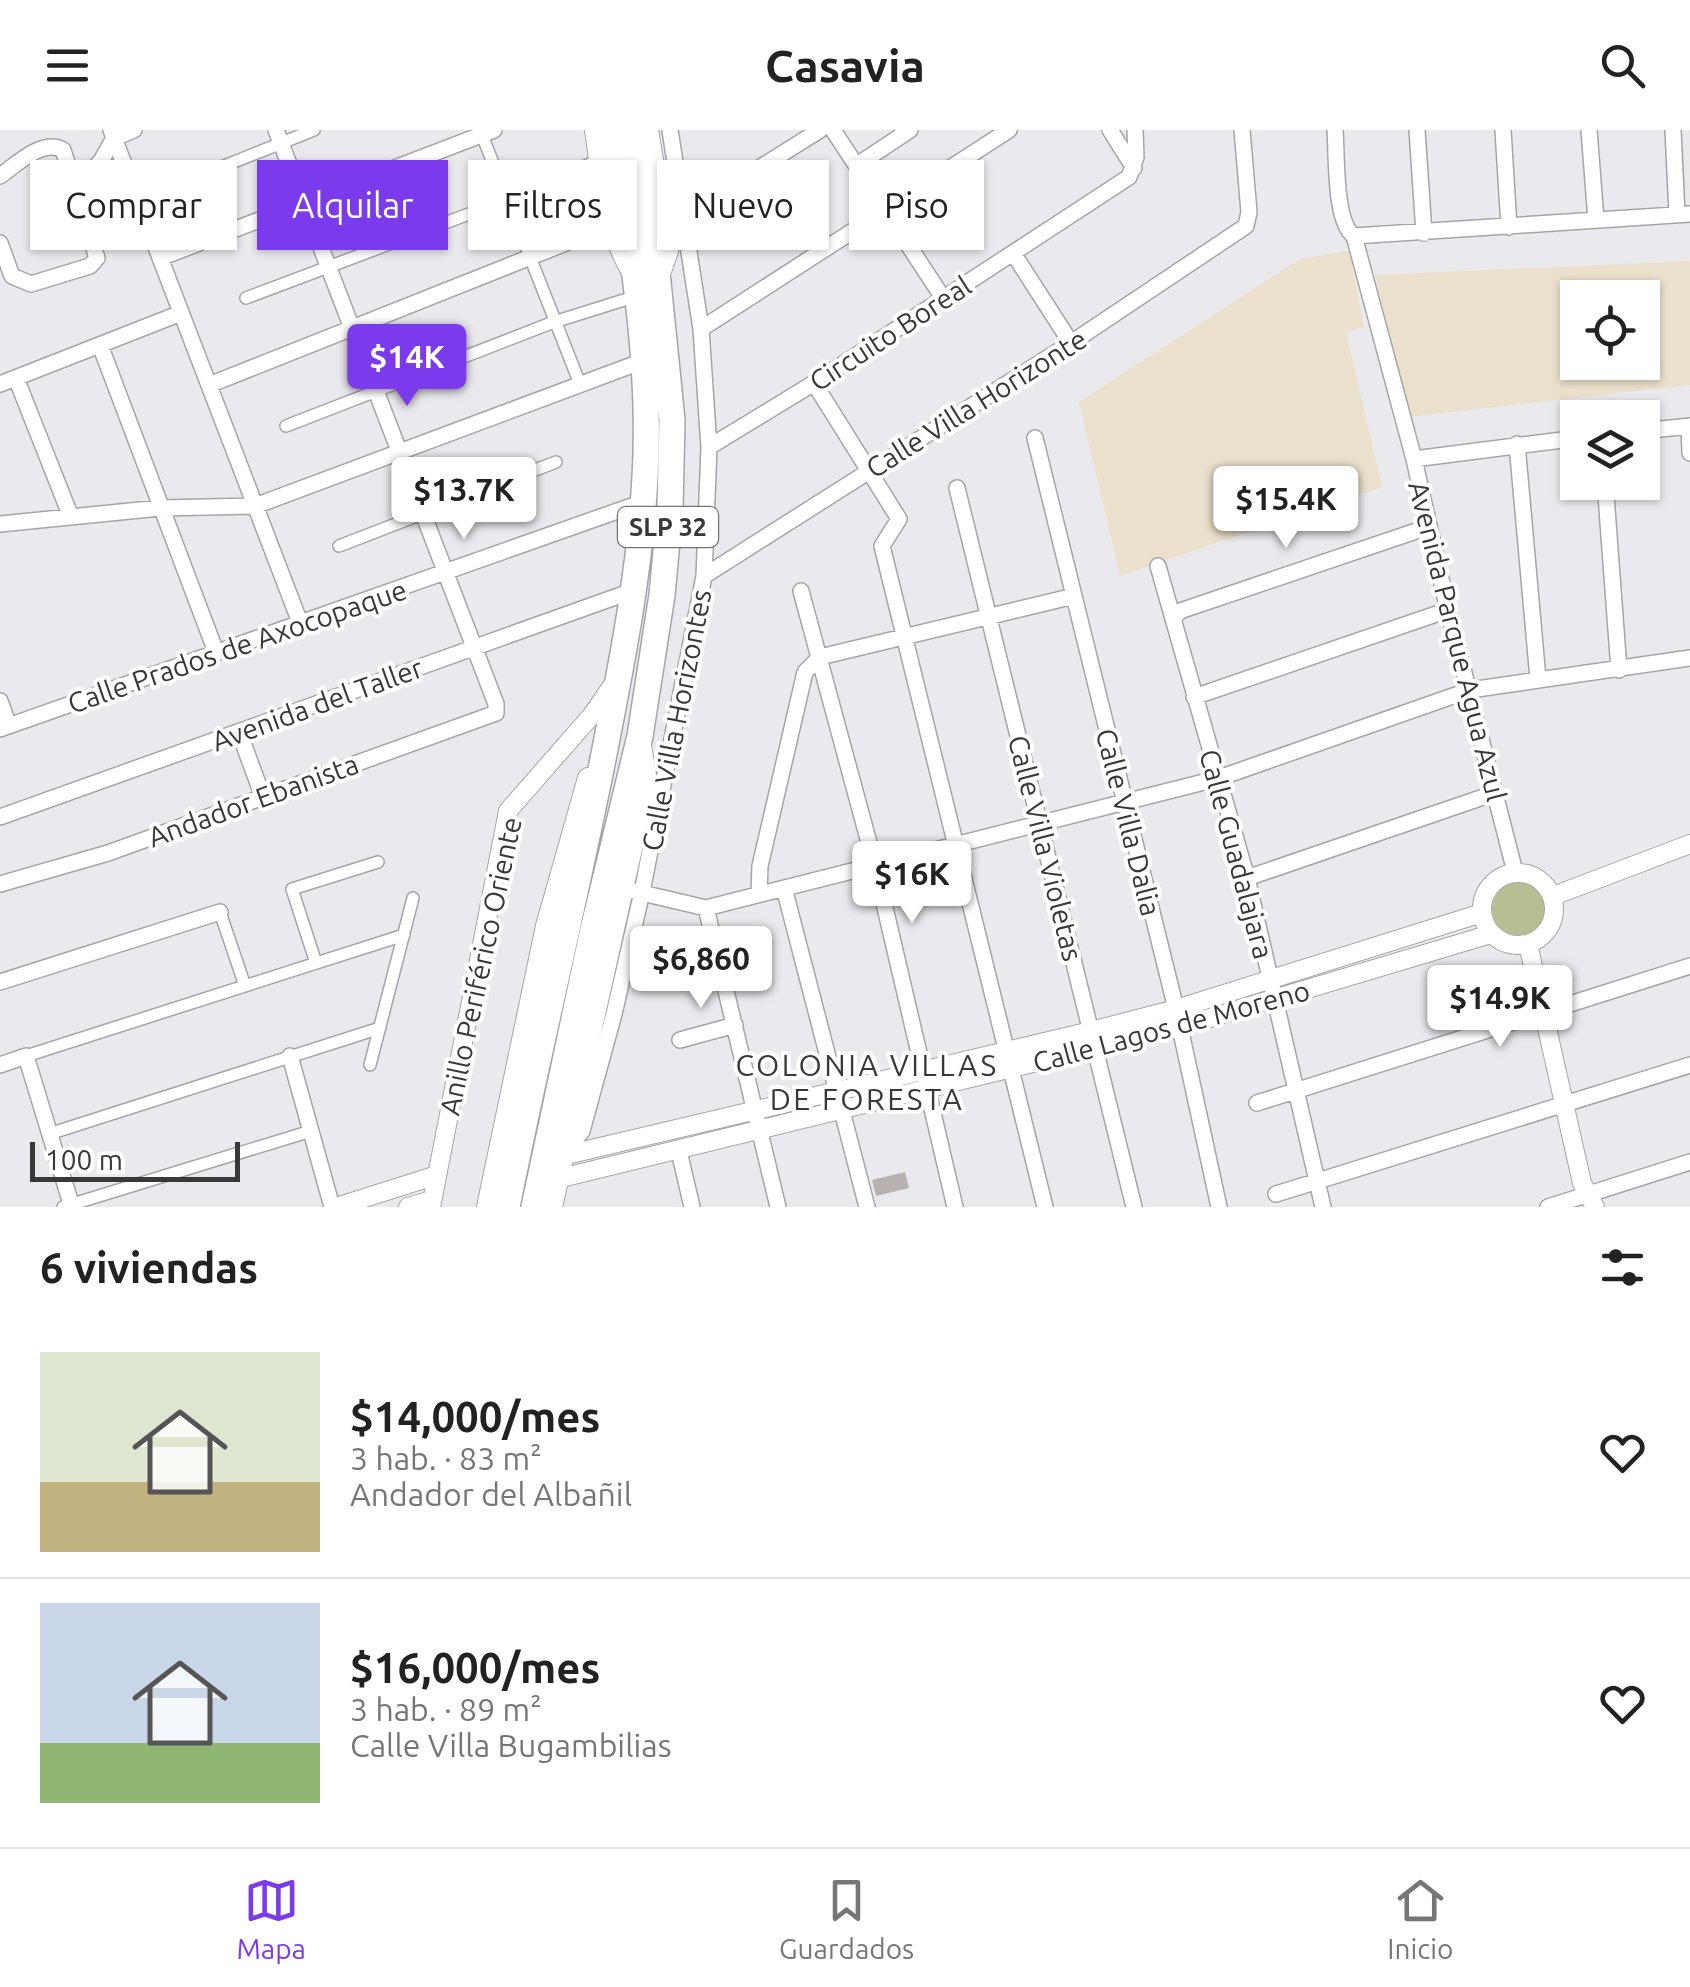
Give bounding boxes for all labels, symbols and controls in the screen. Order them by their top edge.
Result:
icon: menu [40,38,95,93]
icon: search [1595,38,1650,93]
text: Casavia [765,40,925,91]
chip: Comprar [30,160,237,250]
chip: Alquilar [257,160,448,250]
chip: Filtros [468,160,637,250]
chip: Nuevo [657,160,829,250]
chip: Piso [849,160,984,250]
street label: Circuito Boreal [804,269,976,397]
map controls [1560,280,1660,500]
button: locate [1560,280,1660,380]
street label: Calle Villa Horizonte [860,323,1092,483]
pin: $14K [348,324,466,409]
text: $14K [369,338,445,374]
button: layers [1560,400,1660,500]
pin: $13.7K [383,457,545,542]
pin: $15.4K [1205,466,1367,551]
text: $13.7K [413,471,515,507]
street label: Avenida Parque Agua Azul [1403,478,1513,804]
text: $15.4K [1235,480,1337,516]
road number: SLP 32 [618,507,718,547]
street label: Calle Prados de Axocopaque [63,573,411,719]
street label: Calle Villa Horizontes [635,586,717,854]
street label: Avenida del Taller [207,651,427,757]
street label: Calle Villa Dalia [1091,725,1167,919]
street label: Calle Villa Violetas [1003,732,1089,964]
street label: Calle Guadalajara [1194,746,1280,962]
street label: Andador Ebanista [144,748,362,852]
street label: Anillo Periférico Oriente [433,814,527,1118]
pin: $16K [853,841,971,926]
text: $16K [874,855,950,891]
pin: $6,860 [620,926,782,1011]
text: $6,860 [652,940,750,976]
pin: $14.9K [1419,965,1581,1050]
street label: Calle Lagos de Moreno [1029,974,1313,1078]
text: $14.9K [1449,979,1551,1015]
district label: COLONIA VILLAS DE FORESTA [735,1048,999,1116]
scale bar [30,1137,240,1182]
text: 100 m [45,1144,123,1175]
icon: filters [1595,1240,1650,1295]
text: 6 viviendas [40,1244,258,1291]
icon: home [120,1392,240,1512]
text: $14,000/mes [350,1393,600,1440]
icon: heart [1595,1425,1650,1480]
text: 3 hab. · 83 m² [350,1440,542,1476]
text: Andador del Albañil [350,1476,632,1512]
icon: home [120,1643,240,1763]
text: $16,000/mes [350,1644,600,1691]
icon: heart [1595,1676,1650,1731]
text: 3 hab. · 89 m² [350,1691,542,1727]
text: Calle Villa Bugambilias [350,1727,672,1763]
tab: Mapa [237,1873,306,1964]
tab: Guardados [779,1873,914,1964]
tab: Inicio [1387,1873,1453,1964]

